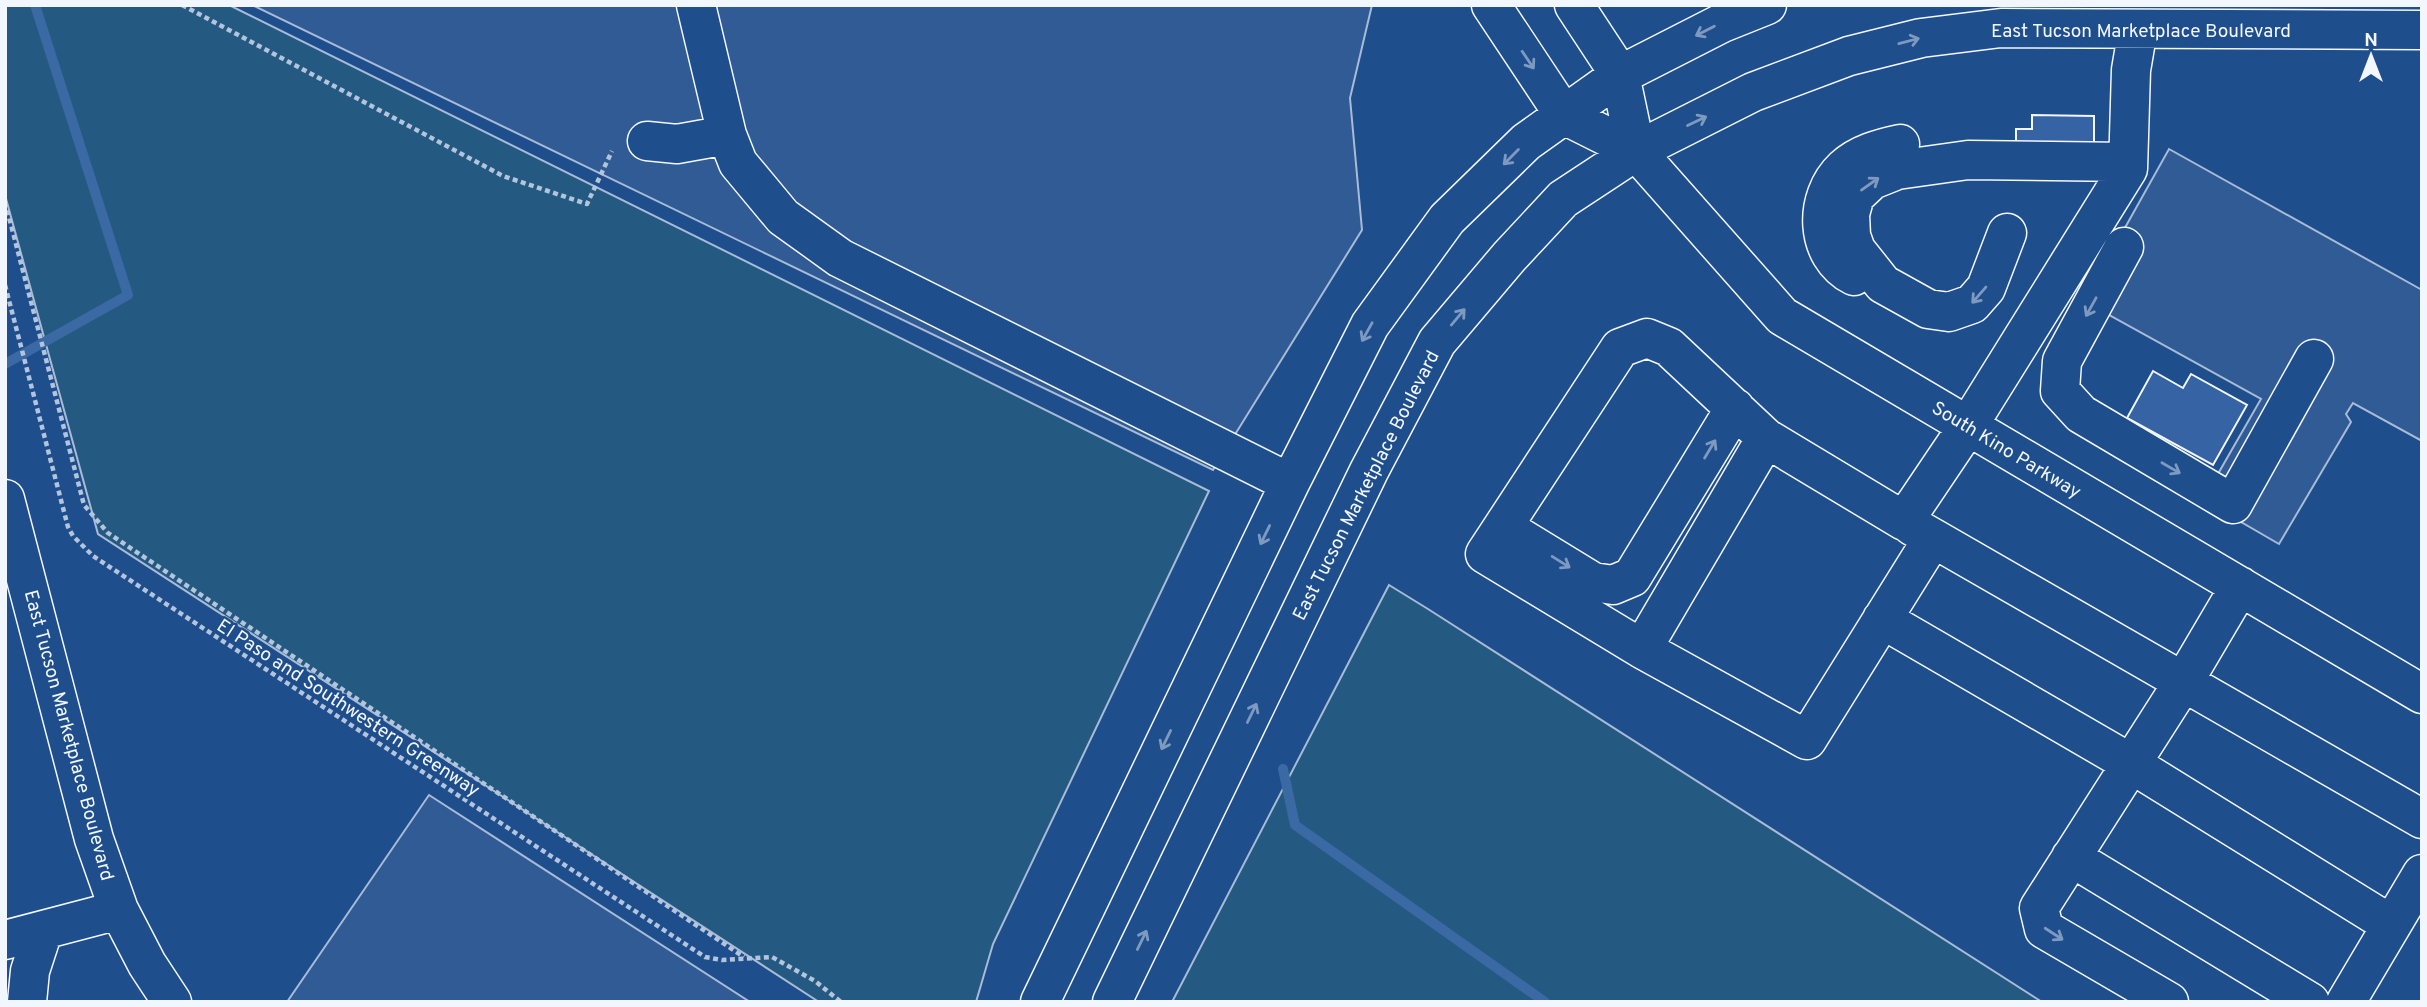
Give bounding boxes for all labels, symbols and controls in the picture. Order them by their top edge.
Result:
street label: East Tucson Marketplace Boulevard [1991,20,2291,44]
north arrow [2336,21,2406,91]
one-way arrow [1695,25,1715,39]
text: N [2364,29,2378,53]
one-way arrow [1897,34,1920,47]
one-way arrow [1520,50,1535,69]
one-way arrow [1686,113,1707,127]
one-way arrow [1503,148,1520,165]
one-way arrow [1861,177,1880,192]
one-way arrow [1971,286,1987,304]
one-way arrow [2084,296,2097,317]
one-way arrow [1450,308,1466,326]
one-way arrow [1360,321,1374,342]
street label: East Tucson Marketplace Boulevard [1288,347,1446,625]
street label: South Kino Parkway [1927,397,2085,505]
one-way arrow [1703,440,1717,460]
one-way arrow [2161,461,2181,475]
one-way arrow [1258,524,1271,545]
one-way arrow [1551,556,1571,570]
street label: East Tucson Marketplace Boulevard [18,588,118,884]
street label: El Paso and Southwestern Greenway [212,614,484,803]
one-way arrow [1245,703,1259,724]
one-way arrow [1158,729,1172,750]
one-way arrow [2044,927,2063,942]
one-way arrow [1137,930,1150,951]

